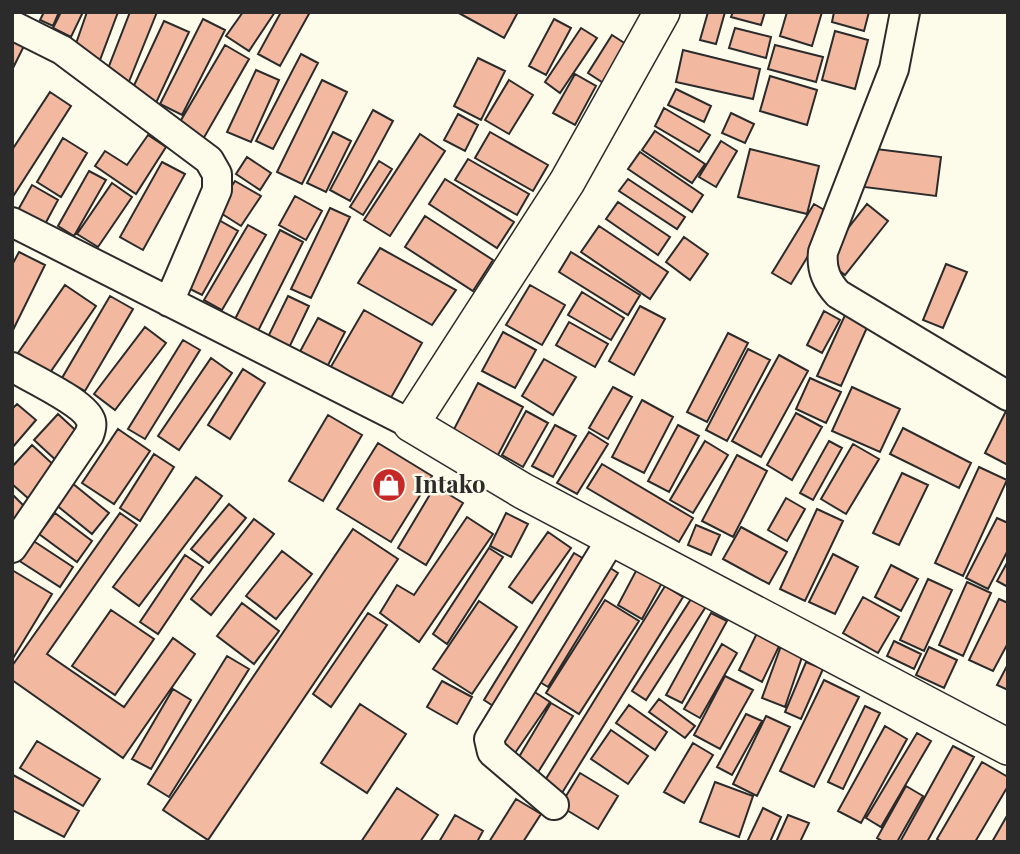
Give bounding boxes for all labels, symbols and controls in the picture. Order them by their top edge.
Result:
shop icon: Intako [370,466,408,504]
place label: Intako [414,467,486,499]

